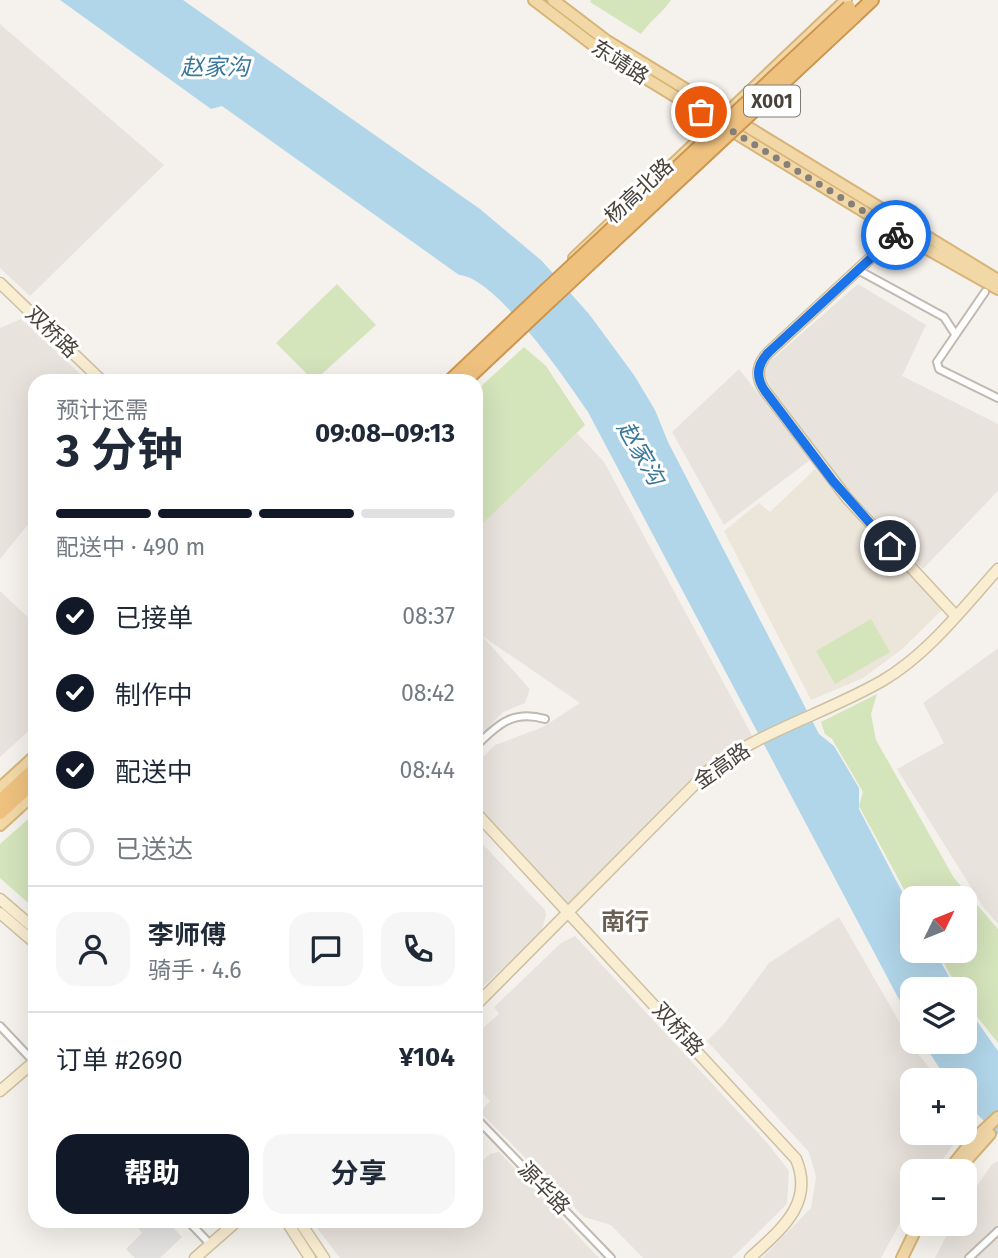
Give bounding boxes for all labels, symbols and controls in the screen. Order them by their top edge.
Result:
street label: 东靖路 [587,34,653,90]
water label: 赵家沟 [181,53,253,81]
pin [671,82,731,142]
road number: X001 [744,86,800,116]
icon: bag [682,93,720,131]
street label: 杨高北路 [599,153,679,229]
courier [861,200,931,270]
icon: bike [877,216,915,254]
street label: 双桥路 [20,301,84,363]
text: 预计还需 [56,396,148,424]
water label: 赵家沟 [612,416,672,492]
text: 09:08–09:13 [315,418,455,449]
text: 3 分钟 [56,423,183,478]
pin [860,516,920,576]
icon: home [871,527,909,565]
text: 配送中 · 490 m [56,533,205,561]
icon: check [56,597,94,635]
text: 08:37 [402,602,455,630]
text: 已接单 [115,603,193,634]
icon: check [56,674,94,712]
text: 08:42 [401,679,455,707]
text: 制作中 [115,680,193,711]
street label: 金高路 [689,737,755,795]
icon: check [56,751,94,789]
text: 08:44 [400,756,455,784]
text: 配送中 [115,757,193,788]
text: 已送达 [115,834,193,865]
north arrow [900,886,976,962]
map controls [900,886,977,1236]
district label: 南行 [601,908,649,936]
button: person [56,912,130,986]
button: chat [289,912,363,986]
button: phone [381,912,455,986]
text: 李师傅 [148,920,226,951]
text: 骑手 · 4.6 [148,956,242,984]
button: layers [900,977,977,1054]
street label: 双桥路 [647,997,709,1061]
text: ¥104 [399,1042,455,1073]
text: 订单 #2690 [56,1045,183,1076]
button: + [900,1068,977,1145]
button: 帮助 [56,1134,249,1214]
button: 分享 [263,1134,455,1214]
street label: 源华路 [513,1156,575,1220]
button: − [900,1159,977,1236]

